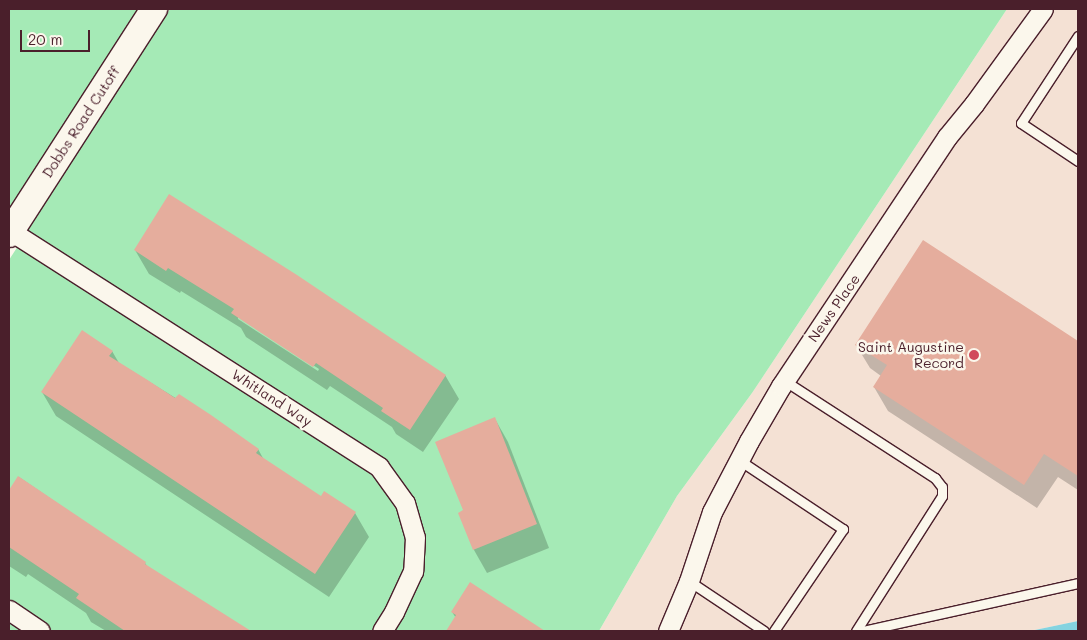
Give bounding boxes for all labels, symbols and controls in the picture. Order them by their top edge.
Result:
scale bar [22,20,92,52]
text: 20 m [28,29,62,49]
street label: Dobbs Road Cutoff [39,63,123,181]
street label: News Place [805,271,863,345]
place label: Saint Augustine Record [858,339,964,372]
marker: Saint Augustine Record [968,349,980,361]
street label: Whitland Way [229,366,315,430]

